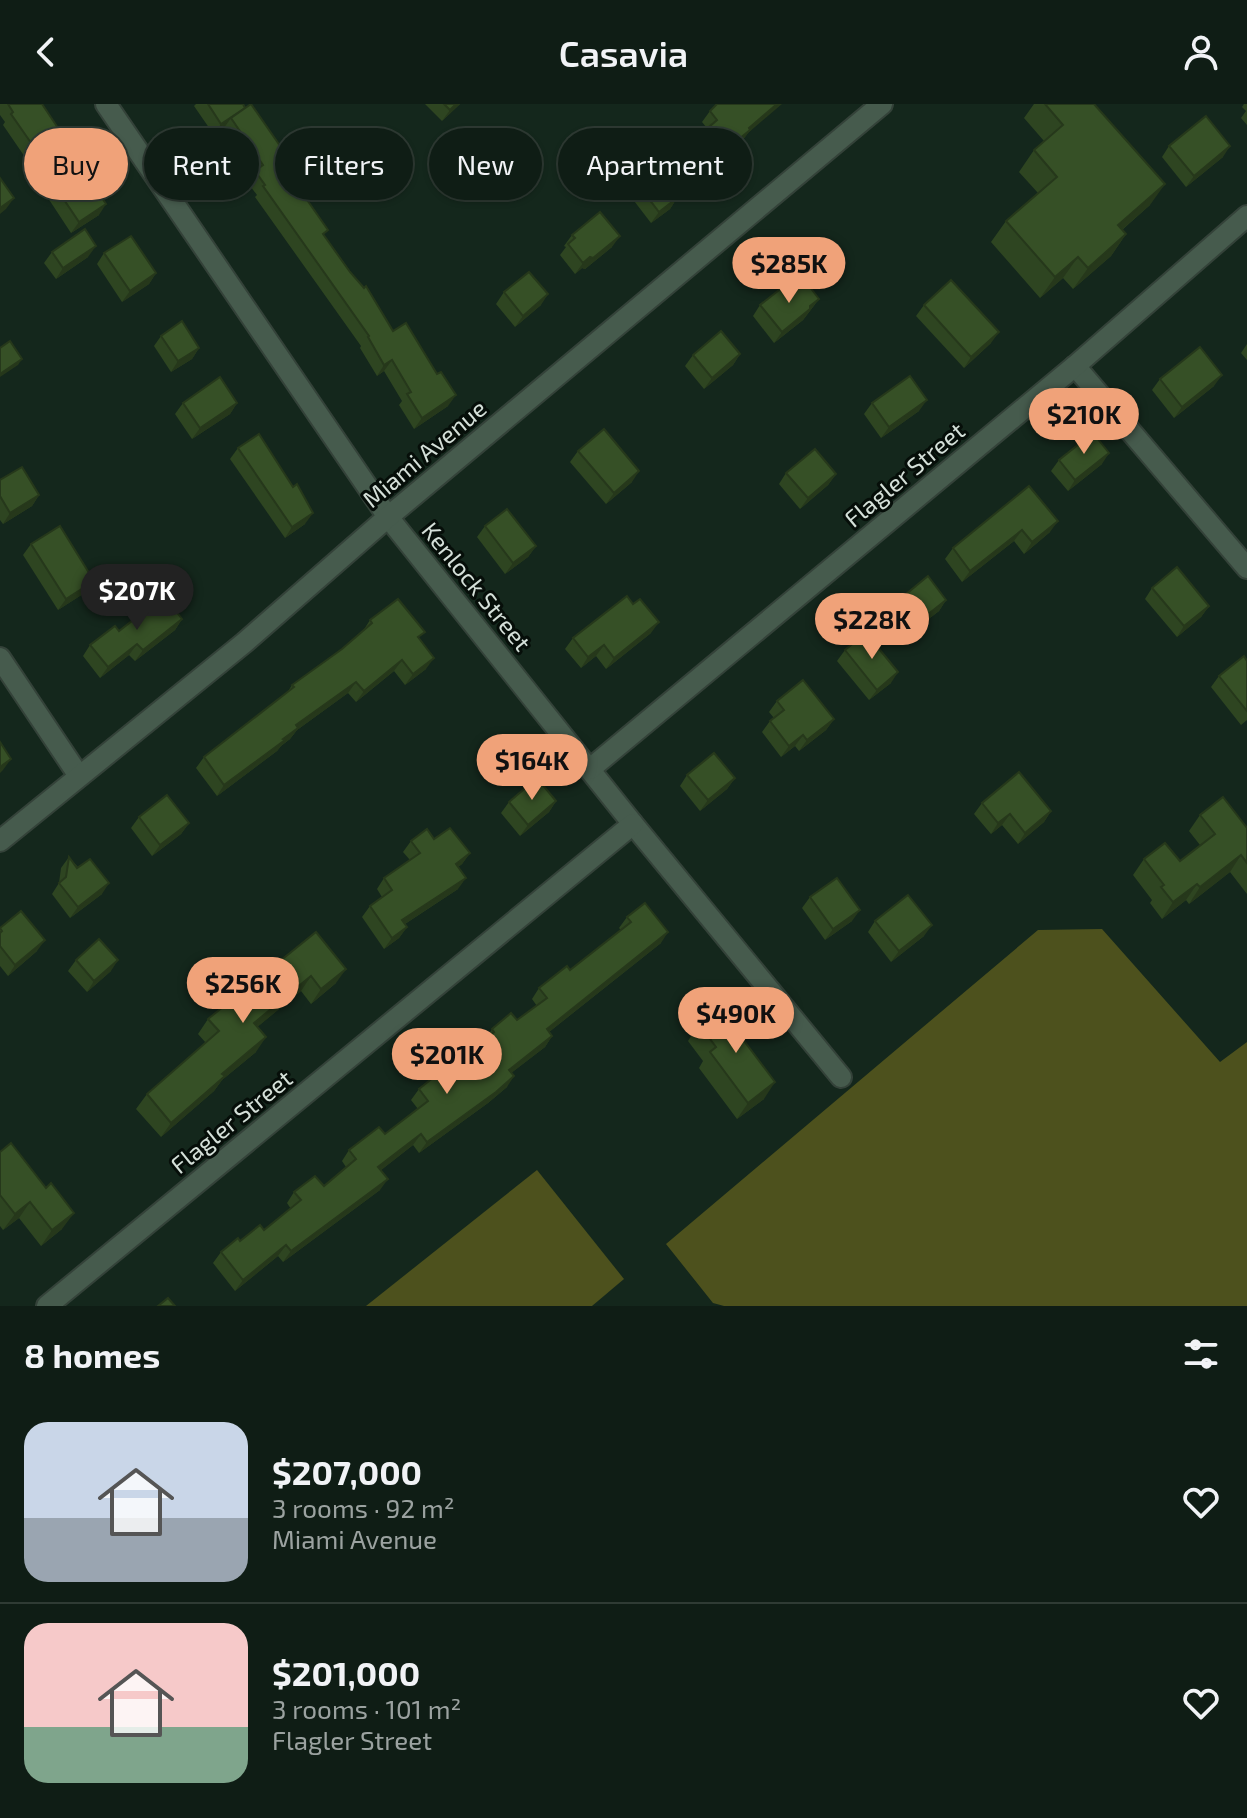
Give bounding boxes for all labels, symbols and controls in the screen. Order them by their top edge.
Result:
icon: back [24,30,68,74]
icon: person [1179,30,1223,74]
text: Casavia [559,31,688,74]
chip: Buy [24,128,128,200]
chip: Rent [144,128,259,200]
chip: Filters [275,128,413,200]
chip: New [429,128,542,200]
chip: Apartment [558,128,752,200]
pin: $285K [733,237,845,305]
text: $285K [750,247,828,278]
pin: $210K [1028,388,1140,456]
street label: Miami Avenue [356,393,492,513]
text: $210K [1047,398,1121,429]
street label: Flagler Street [838,415,970,533]
street label: Kenlock Street [416,516,538,656]
pin: $207K [81,564,193,632]
text: $207K [99,574,175,605]
pin: $228K [816,593,928,661]
text: $228K [833,603,911,634]
pin: $164K [476,734,588,802]
text: $164K [495,744,569,775]
pin: $256K [187,957,299,1025]
text: $256K [205,967,281,998]
pin: $490K [680,987,792,1055]
text: $490K [696,997,776,1028]
pin: $201K [391,1028,503,1096]
text: $201K [410,1038,484,1069]
street label: Flagler Street [164,1063,298,1179]
icon: filters [1179,1332,1223,1376]
text: 8 homes [24,1334,160,1375]
text: $207,000 [272,1451,422,1492]
icon: home [88,1454,184,1550]
icon: heart [1179,1480,1223,1524]
text: 3 rooms · 92 m² [272,1492,454,1523]
text: Miami Avenue [272,1523,437,1554]
text: $201,000 [272,1652,420,1693]
icon: home [88,1655,184,1751]
icon: heart [1179,1681,1223,1725]
text: 3 rooms · 101 m² [272,1693,461,1724]
text: Flagler Street [272,1724,432,1755]

